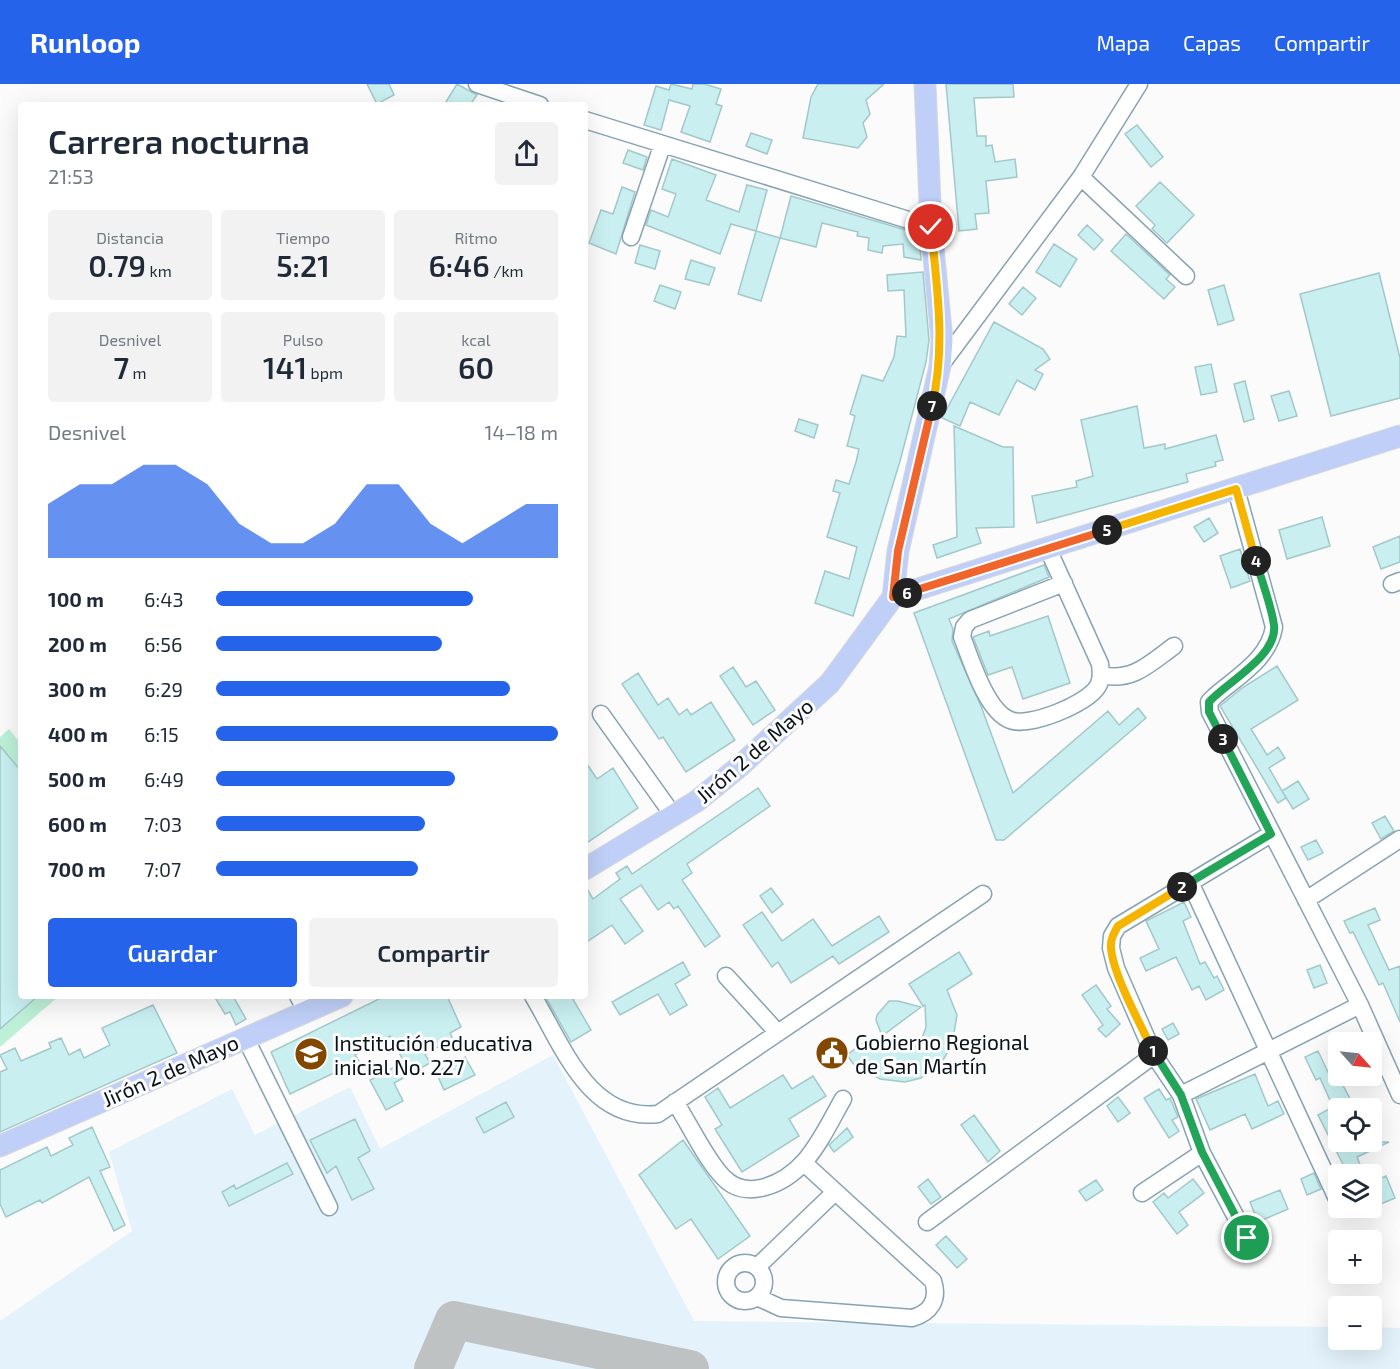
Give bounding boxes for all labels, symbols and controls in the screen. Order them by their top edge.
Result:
text: Runloop [30,25,141,59]
text: Mapa [1096,30,1150,55]
text: Capas [1183,30,1241,55]
text: Compartir [1274,30,1370,55]
text: Carrera nocturna [48,121,310,161]
button: share [495,122,558,185]
text: 21:53 [48,164,94,188]
pin [905,201,956,252]
icon: check [914,210,947,243]
text: Distancia [96,228,164,247]
text: Tiempo [276,228,330,247]
text: Ritmo [454,228,498,247]
text: 0.79 [88,247,146,283]
text: 5:21 [276,247,330,283]
text: 6:46 [428,247,490,283]
text: km [146,261,172,280]
text: /km [490,261,524,280]
text: Desnivel [99,330,161,349]
text: Pulso [283,330,323,349]
text: kcal [461,330,491,349]
text: 7 [113,349,129,385]
text: 141 [263,349,307,385]
text: 60 [458,349,494,385]
text: m [129,363,147,382]
text: bpm [307,363,343,382]
pin: 7 [917,391,947,421]
text: 7 [928,396,936,415]
text: Desnivel [48,420,126,444]
text: 14–18 m [484,420,558,444]
pin: 5 [1092,515,1122,545]
text: 5 [1103,520,1111,539]
pin: 4 [1241,546,1271,576]
text: 4 [1251,551,1261,570]
pin: 6 [892,578,922,608]
text: 6 [902,583,912,602]
text: 100 m [48,587,104,611]
text: 6:43 [144,587,184,611]
text: 200 m [48,632,107,656]
text: 6:56 [144,632,182,656]
text: 300 m [48,677,107,701]
text: 6:29 [144,677,183,701]
street label: Jirón 2 de Mayo [690,692,818,808]
text: 400 m [48,722,108,746]
text: 6:15 [144,722,179,746]
pin: 3 [1208,724,1238,754]
text: 3 [1218,729,1228,748]
text: 500 m [48,767,106,791]
text: 6:49 [144,767,184,791]
text: 600 m [48,812,107,836]
text: 7:03 [144,812,182,836]
text: 700 m [48,857,106,881]
text: 7:07 [144,857,181,881]
pin: 2 [1167,872,1197,902]
text: 2 [1177,877,1187,896]
button: Guardar [48,918,297,987]
button: Compartir [309,918,558,987]
street label: Jirón 2 de Mayo [98,1029,242,1111]
place label: Gobierno Regional de San Martín [855,1029,1030,1078]
place label: Institución educativa inicial No. 227 [334,1030,533,1079]
north arrow [1328,1032,1382,1086]
map controls [1328,1032,1382,1350]
public building icon: Gobierno Regional de San Martín [814,1035,850,1071]
school or university icon: Institución educativa inicial No. 227 [293,1036,329,1072]
pin: 1 [1138,1036,1168,1066]
text: 1 [1150,1041,1156,1060]
button: locate [1328,1098,1382,1152]
button: layers [1328,1164,1382,1218]
pin [1221,1212,1272,1263]
icon: arrive [1230,1221,1263,1254]
button: + [1328,1230,1382,1284]
button: − [1328,1296,1382,1350]

